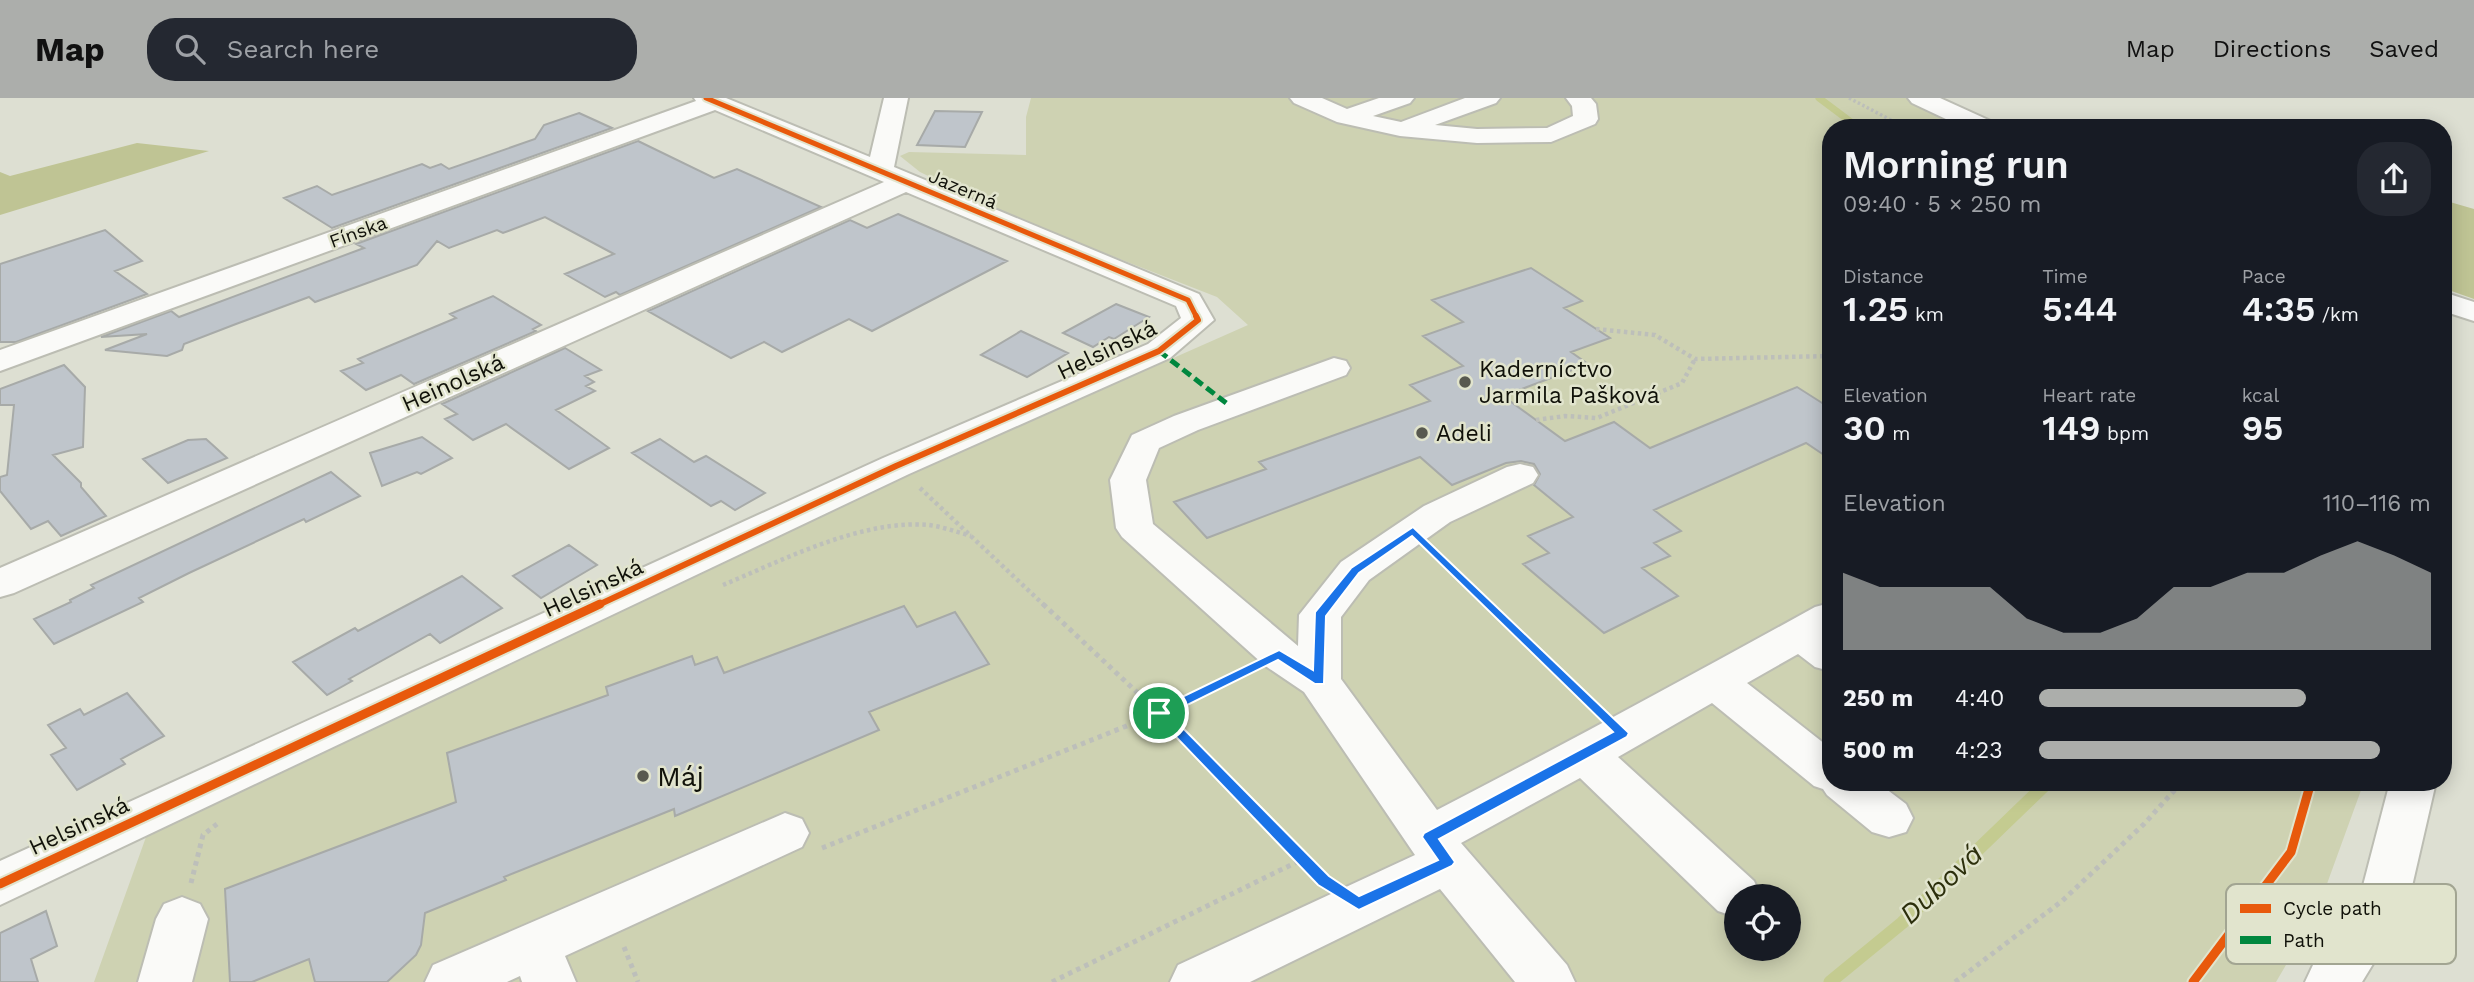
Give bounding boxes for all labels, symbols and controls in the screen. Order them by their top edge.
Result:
search box [147,18,637,81]
text: Map [35,30,105,69]
icon: search [171,30,209,68]
text: Search here [227,34,379,64]
text: Map [2126,35,2175,63]
text: Directions [2213,35,2331,63]
text: Saved [2369,35,2439,63]
button: share [2357,142,2431,216]
text: Morning run [1843,143,2069,187]
street label: Jazerná [925,164,1001,214]
text: 09:40 · 5 × 250 m [1843,191,2041,218]
street label: Fínska [326,211,390,253]
text: Distance [1843,265,1924,288]
text: Time [2042,265,2088,288]
text: Pace [2242,265,2286,288]
text: 1.25 [1843,288,1908,330]
text: 5:44 [2042,288,2118,330]
text: 4:35 [2242,288,2315,330]
text: km [1908,303,1944,326]
text: /km [2315,303,2359,326]
street label: Helsinská [1053,314,1161,386]
street label: Heinolská [398,348,508,418]
place label: Kaderníctvo Jarmila Pašková [1479,356,1660,409]
marker: Kaderníctvo Jarmila Pašková [1457,374,1473,390]
text: Elevation [1843,384,1928,407]
text: Heart rate [2042,384,2136,407]
text: kcal [2242,384,2279,407]
text: 30 [1843,407,1886,449]
text: 149 [2042,407,2101,449]
text: 95 [2242,407,2284,449]
place label: Adeli [1436,420,1492,447]
text: m [1886,422,1910,445]
text: bpm [2101,422,2149,445]
marker: Adeli [1414,425,1430,441]
text: Elevation [1843,490,1946,517]
text: 110–116 m [2323,490,2431,517]
street label: Helsinská [539,553,647,623]
pin [1129,683,1189,743]
text: 250 m [1843,685,1913,712]
text: 4:40 [1955,685,2004,712]
icon: arrive [1140,694,1178,732]
text: 500 m [1843,737,1914,764]
text: 4:23 [1955,737,2003,764]
place label: Máj [657,760,704,793]
marker: Máj [635,768,651,784]
street label: Helsinská [25,791,133,861]
water label: Dubová [1893,837,1989,931]
map controls [1724,884,1801,961]
button: locate [1724,884,1801,961]
legend [2226,884,2456,964]
text: Cycle path [2283,897,2382,920]
text: Path [2283,929,2325,952]

